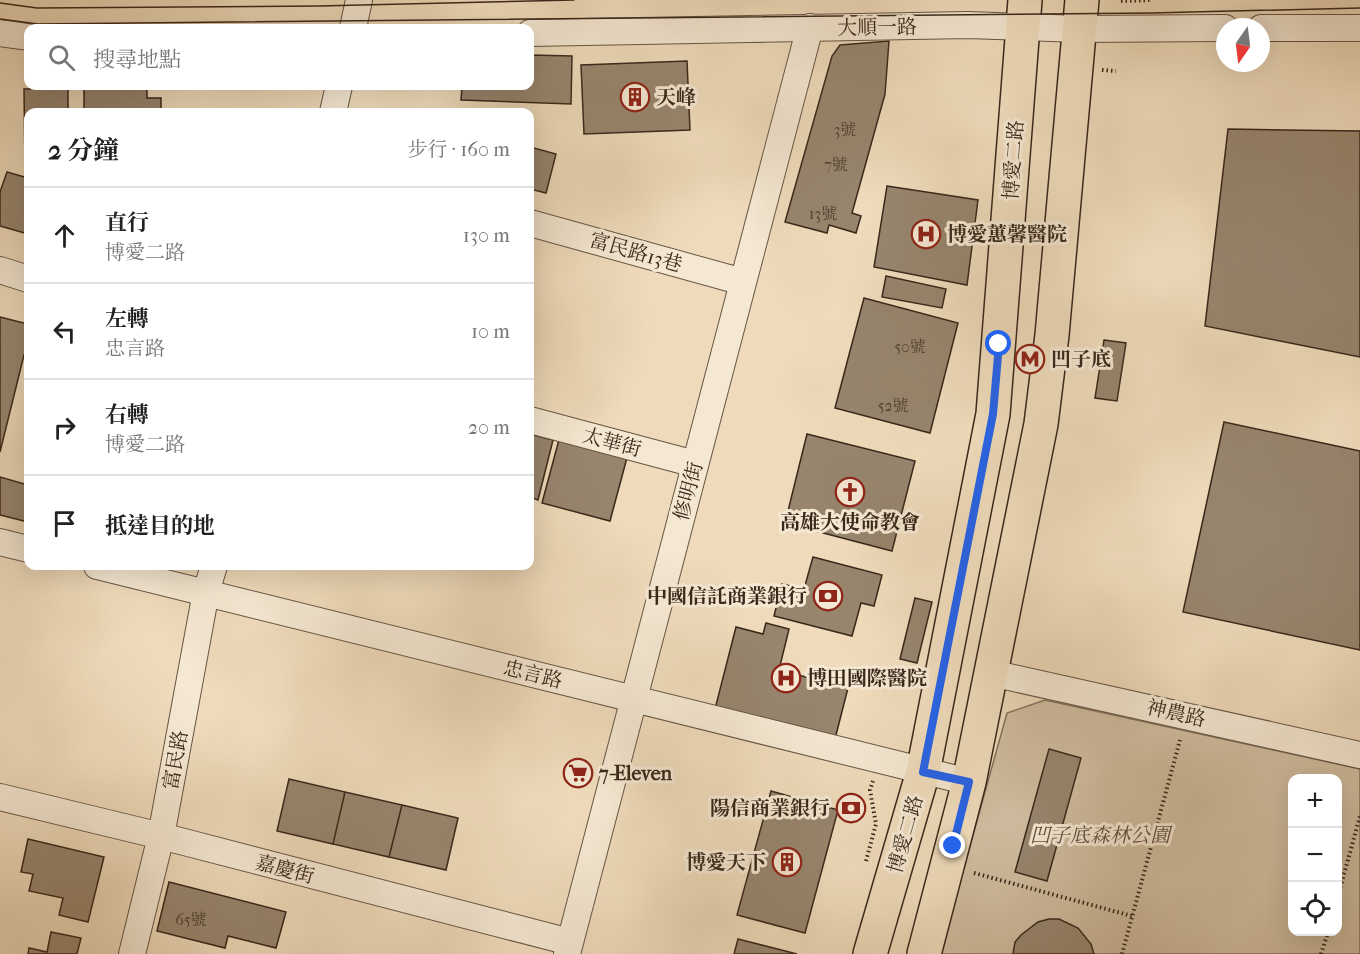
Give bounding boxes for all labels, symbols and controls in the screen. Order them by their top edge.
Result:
street label: 大順一路 [837,15,917,40]
north arrow [1216,18,1270,72]
search box [24,24,534,90]
icon: search [45,41,78,74]
text: 搜尋地點 [93,47,181,73]
building icon: 天峰 [619,81,651,113]
place label: 天峰 [656,86,696,109]
street label: 博愛二路 [999,119,1028,201]
house number: 3號 [834,120,856,139]
text: 2 分鐘 [48,135,119,166]
text: 步行 · 160 m [408,138,510,161]
house number: 7號 [824,155,848,174]
house number: 13號 [809,204,837,223]
text: 直行 [105,210,149,236]
hospital icon: 博愛蕙馨醫院 [910,218,942,250]
icon: ahead [48,219,81,252]
place label: 博愛蕙馨醫院 [947,223,1067,246]
text: 130 m [463,224,510,247]
street label: 富民路13巷 [587,228,685,277]
text: 博愛二路 [105,241,185,264]
text: 左轉 [105,306,149,332]
icon: left [48,315,81,348]
text: 10 m [471,320,510,343]
route start [985,330,1011,356]
text: 忠言路 [105,337,165,360]
house number: 50號 [894,337,926,356]
metro station icon: 凹子底 [1014,343,1046,375]
place label: 凹子底 [1051,348,1111,371]
house number: 52號 [877,396,909,415]
text: 右轉 [105,402,149,428]
icon: right [48,411,81,444]
text: 20 m [468,416,510,439]
street label: 太華街 [580,424,644,461]
text: 博愛二路 [105,433,185,456]
street label: 修明街 [670,459,707,523]
church icon: 高雄大使命教會 [834,476,866,508]
icon: arrive [48,507,81,540]
place label: 高雄大使命教會 [780,511,920,534]
text: 抵達目的地 [105,513,215,539]
bank icon: 中國信託商業銀行 [812,580,844,612]
place label: 中國信託商業銀行 [647,585,807,608]
street label: 忠言路 [501,656,565,693]
hospital icon: 博田國際醫院 [770,662,802,694]
place label: 博田國際醫院 [807,667,927,690]
street label: 神農路 [1144,696,1208,731]
street label: 富民路 [159,729,192,792]
supermarket icon: 7-Eleven [562,757,594,789]
place label: 7-Eleven [598,762,673,785]
map controls [1288,774,1342,936]
button: + [1288,774,1342,828]
bank icon: 陽信商業銀行 [835,792,867,824]
street label: 博愛二路 [883,793,928,876]
place label: 陽信商業銀行 [710,797,830,820]
park label: 凹子底森林公園 [1030,824,1173,847]
button: − [1288,828,1342,882]
route end [939,832,965,858]
building icon: 博愛天下 [771,846,803,878]
street label: 嘉慶街 [253,851,317,888]
place label: 博愛天下 [686,851,766,874]
button: locate [1288,882,1342,936]
house number: 65號 [175,910,207,929]

